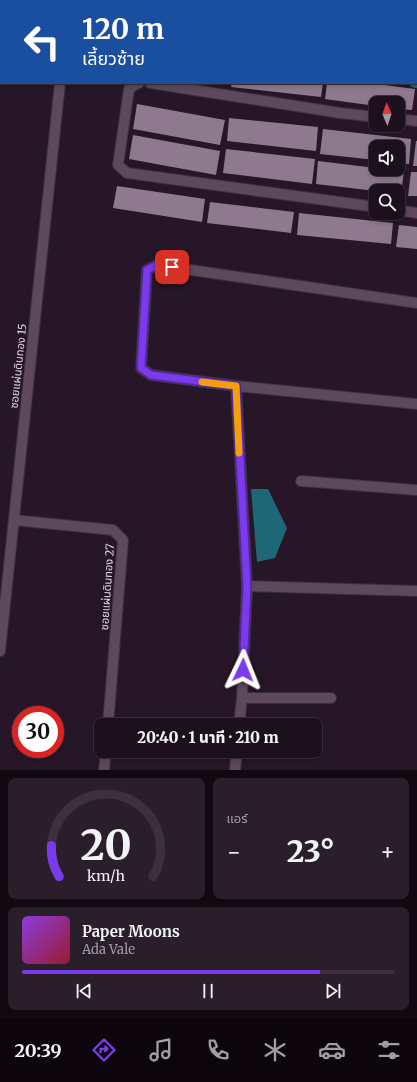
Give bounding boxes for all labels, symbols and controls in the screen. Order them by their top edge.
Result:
text: 120 m [82,11,164,47]
icon: left [16,16,68,68]
text: เลี้ยวซ้าย [82,47,145,70]
north arrow [369,96,405,132]
map controls [369,96,405,220]
button: sound [369,140,405,176]
button: search [369,184,405,220]
pin [155,250,189,284]
icon: arrive [161,256,183,278]
street label: ซอยแผ่นดินทอง 15 [7,323,29,409]
street label: ซอยแผ่นดินทอง 27 [97,543,117,631]
position arrow [222,649,264,691]
speed limit sign: 30 [12,706,64,758]
text: 20:40 · 1 นาที · 210 m [137,728,279,747]
text: แอร์ [227,810,248,827]
text: 20 [81,818,132,870]
text: 23° [287,832,335,870]
text: − [227,838,241,866]
text: + [380,838,395,866]
text: km/h [87,866,126,884]
text: Paper Moons [82,922,180,941]
text: Ada Vale [82,941,135,958]
icon: previous [73,980,95,1002]
icon: pause [197,980,219,1002]
icon: next [322,980,344,1002]
icon: directions [90,1036,118,1064]
icon: music [147,1036,175,1064]
icon: phone [204,1036,232,1064]
icon: climate [261,1036,289,1064]
icon: car [318,1036,346,1064]
icon: filters [375,1036,403,1064]
text: 20:39 [14,1039,62,1062]

